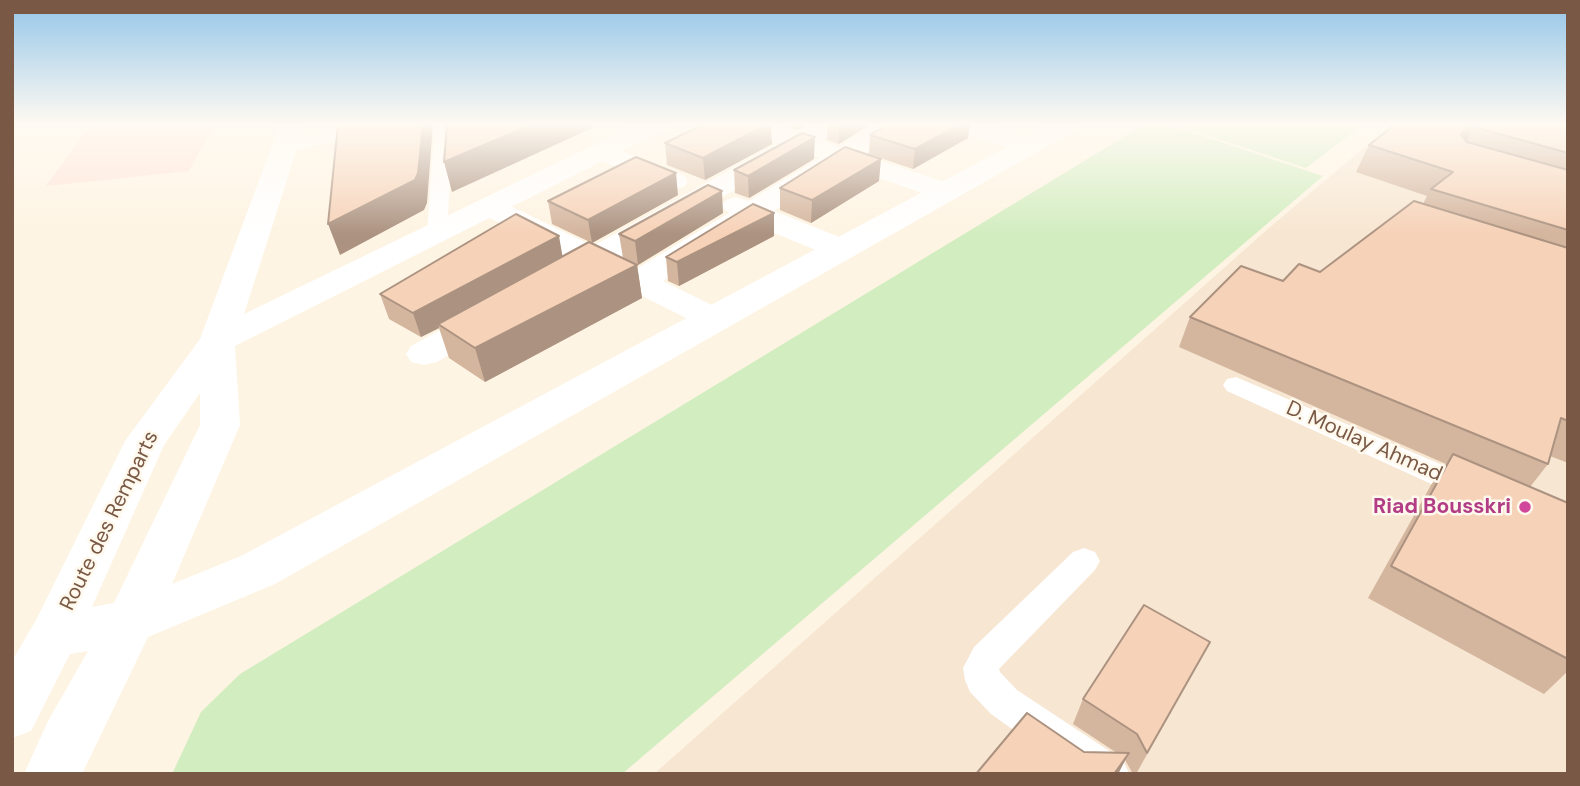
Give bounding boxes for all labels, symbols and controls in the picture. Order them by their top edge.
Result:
street label: D. Moulay Ahmad [1282,396,1446,488]
street label: Route des Remparts [56,427,164,615]
place label: Riad Bousskri [1373,494,1511,520]
marker: Riad Bousskri [1517,499,1533,515]

